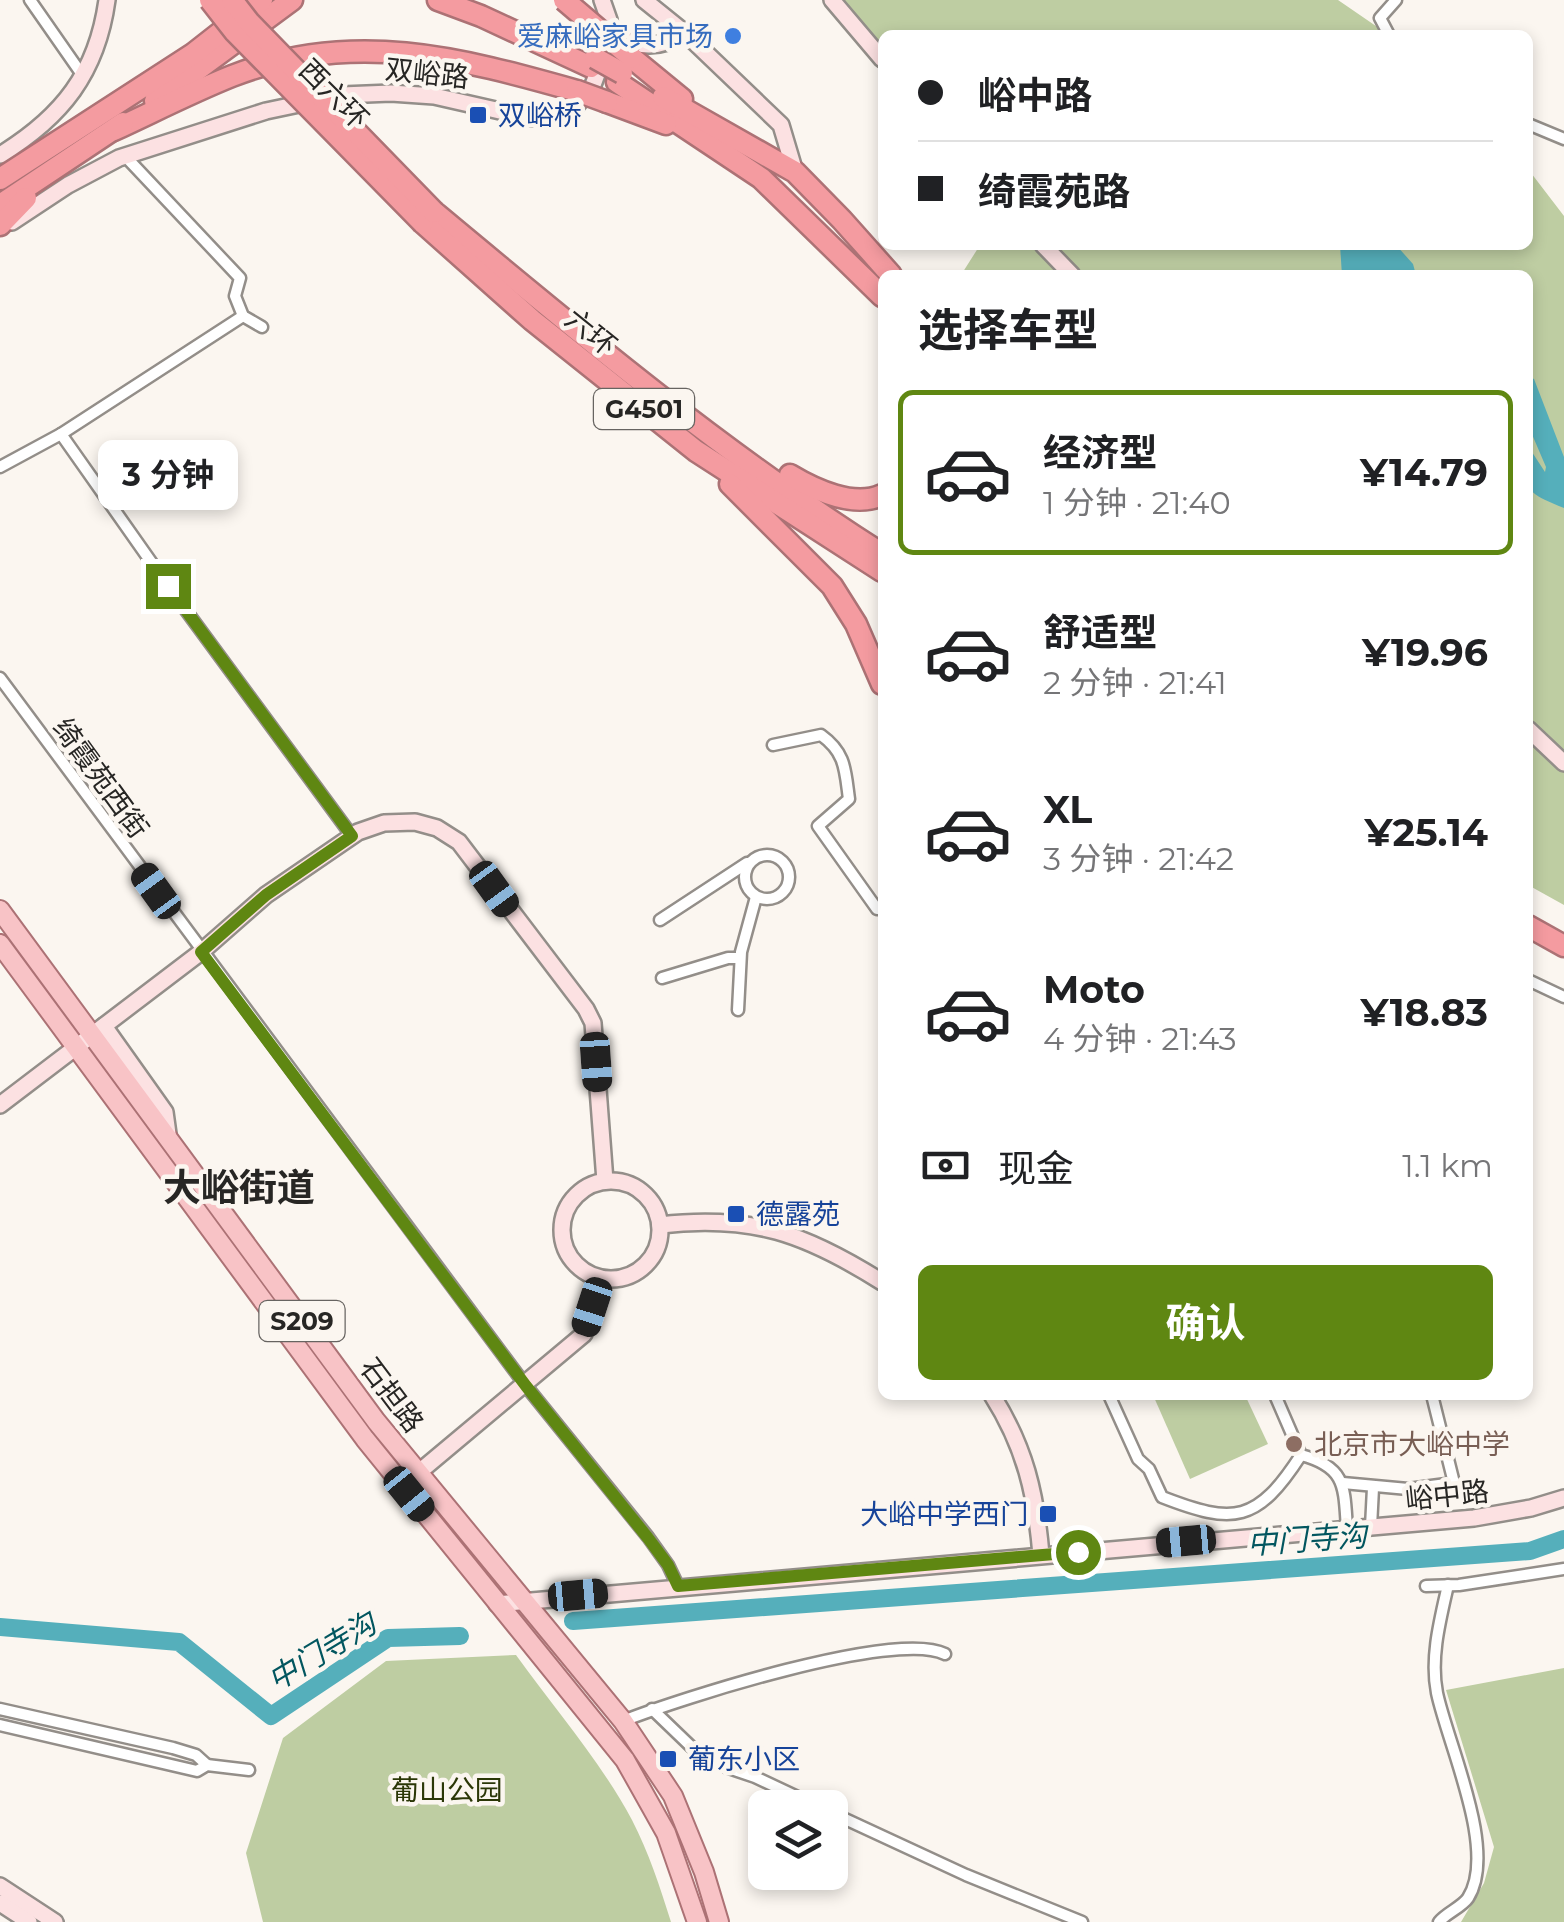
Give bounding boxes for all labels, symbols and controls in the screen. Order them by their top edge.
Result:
place label: 爱麻峪家具市场 [517,19,713,53]
marker: 爱麻峪家具市场 [722,25,744,47]
street label: 西六环 [292,52,376,136]
street label: 双峪路 [383,52,471,94]
text: 峪中路 [978,72,1092,119]
place label: 双峪桥 [498,98,582,132]
marker: 双峪桥 [467,104,489,126]
text: 绮霞苑路 [978,168,1130,215]
street label: 六环 [559,301,623,363]
text: 选择车型 [918,302,1098,357]
road number: G4501 [594,389,694,429]
icon: car [923,428,1013,518]
text: 经济型 [1043,429,1157,476]
callout: 3 分钟 [98,441,238,511]
text: ¥14.79 [1360,449,1488,496]
text: 3 分钟 [122,455,214,494]
text: 1 分钟 · 21:40 [1043,483,1231,522]
route end [146,564,191,609]
icon: car [923,608,1013,698]
text: 舒适型 [1043,609,1157,656]
text: ¥19.96 [1362,629,1488,676]
text: 2 分钟 · 21:41 [1043,663,1227,702]
street label: 绮霞苑西街 [46,711,156,845]
text: XL [1043,786,1092,833]
icon: car [923,788,1013,878]
text: ¥25.14 [1365,809,1488,856]
text: 3 分钟 · 21:42 [1043,839,1234,878]
car [464,856,524,922]
car [126,858,186,924]
text: Moto [1043,966,1145,1013]
icon: car [923,968,1013,1058]
text: ¥18.83 [1361,989,1488,1036]
text: 4 分钟 · 21:43 [1043,1019,1237,1058]
car [579,1031,613,1093]
icon: cash [918,1138,973,1193]
text: 现金 [998,1145,1074,1192]
text: 1.1 km [1402,1146,1493,1185]
district label: 大峪街道 [163,1164,315,1211]
place label: 德露苑 [756,1197,840,1231]
marker: 德露苑 [725,1203,747,1225]
button: 确认 [918,1265,1493,1380]
car [568,1274,616,1340]
road number: S209 [260,1301,344,1341]
street label: 石担路 [353,1351,431,1439]
place label: 北京市大峪中学 [1314,1427,1510,1461]
marker: 北京市大峪中学 [1283,1433,1305,1455]
car [378,1461,440,1527]
street label: 峪中路 [1403,1474,1491,1516]
place label: 大峪中学西门 [860,1497,1028,1531]
marker: 大峪中学西门 [1037,1503,1059,1525]
water label: 中门寺沟 [1246,1517,1371,1562]
car [1155,1523,1217,1559]
route start [1056,1530,1101,1575]
car [547,1577,609,1613]
water label: 中门寺沟 [261,1603,385,1698]
place label: 葡东小区 [688,1742,800,1776]
marker: 葡东小区 [657,1748,679,1770]
park label: 葡山公园 [391,1773,503,1807]
map controls [748,1790,848,1890]
button: layers [748,1790,848,1890]

